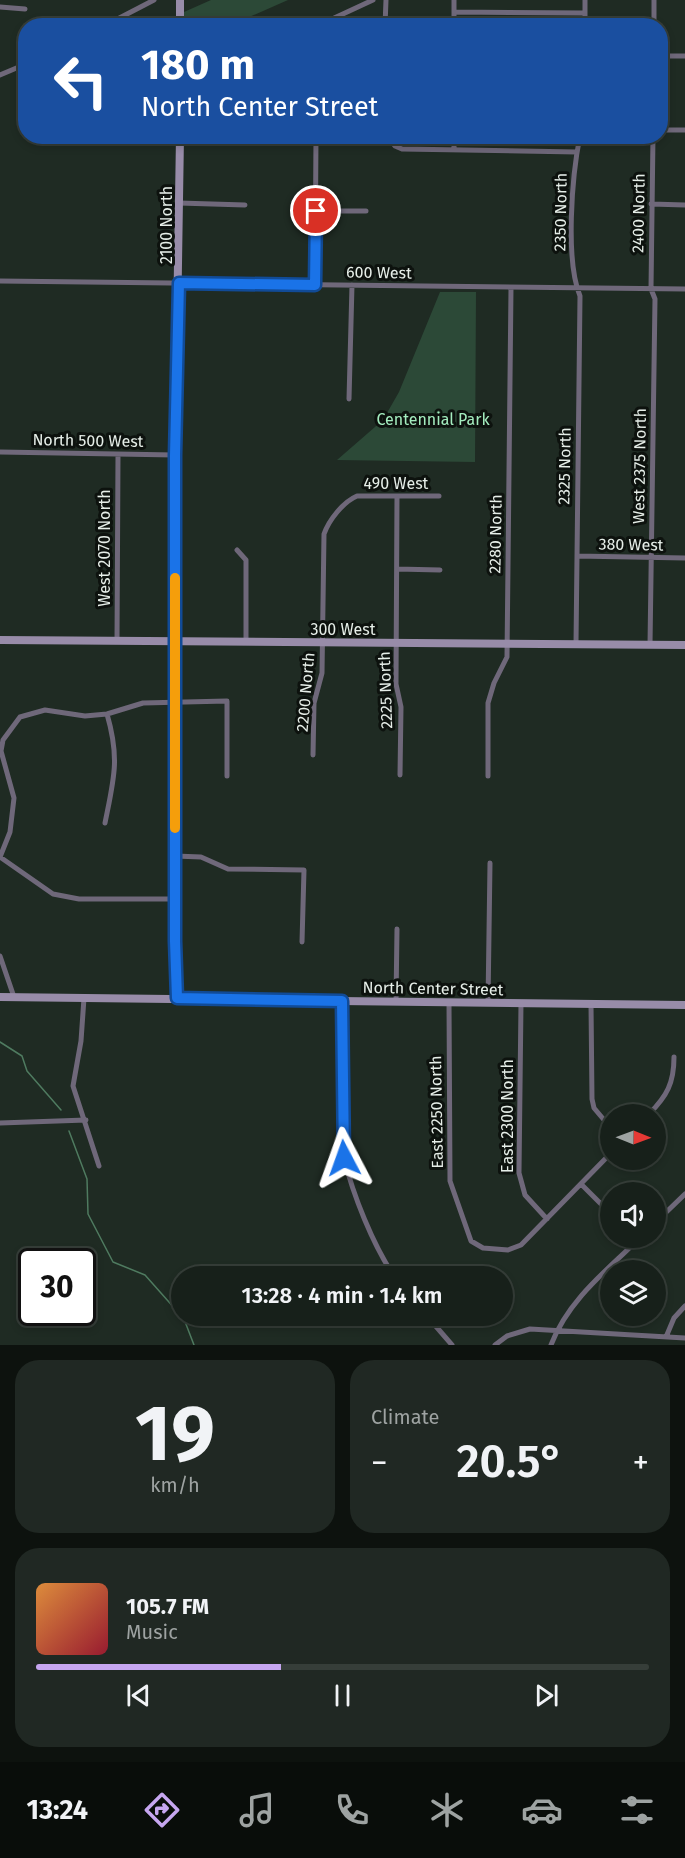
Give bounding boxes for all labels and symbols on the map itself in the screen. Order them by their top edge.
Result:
street label: 2350 North [550,173,571,251]
street label: 2400 North [628,173,649,253]
pin [290,185,341,236]
street label: 2100 North [157,186,176,264]
street label: 600 West [346,262,412,283]
street label: West 2375 North [629,408,650,524]
park label: Centennial Park [376,410,490,429]
street label: 2325 North [554,427,575,505]
street label: North 500 West [32,430,144,451]
street label: 490 West [364,474,429,493]
street label: West 2070 North [95,489,114,607]
street label: 2280 North [485,494,506,574]
street label: 380 West [598,534,664,555]
street label: 300 West [310,620,376,639]
street label: 2225 North [375,651,396,729]
street label: 2200 North [293,652,318,732]
street label: North Center Street [363,978,504,999]
street label: East 2250 North [426,1055,447,1169]
street label: East 2300 North [498,1059,517,1173]
north arrow [600,1104,666,1170]
position arrow [312,1126,376,1190]
speed limit sign: 30 [18,1248,96,1326]

